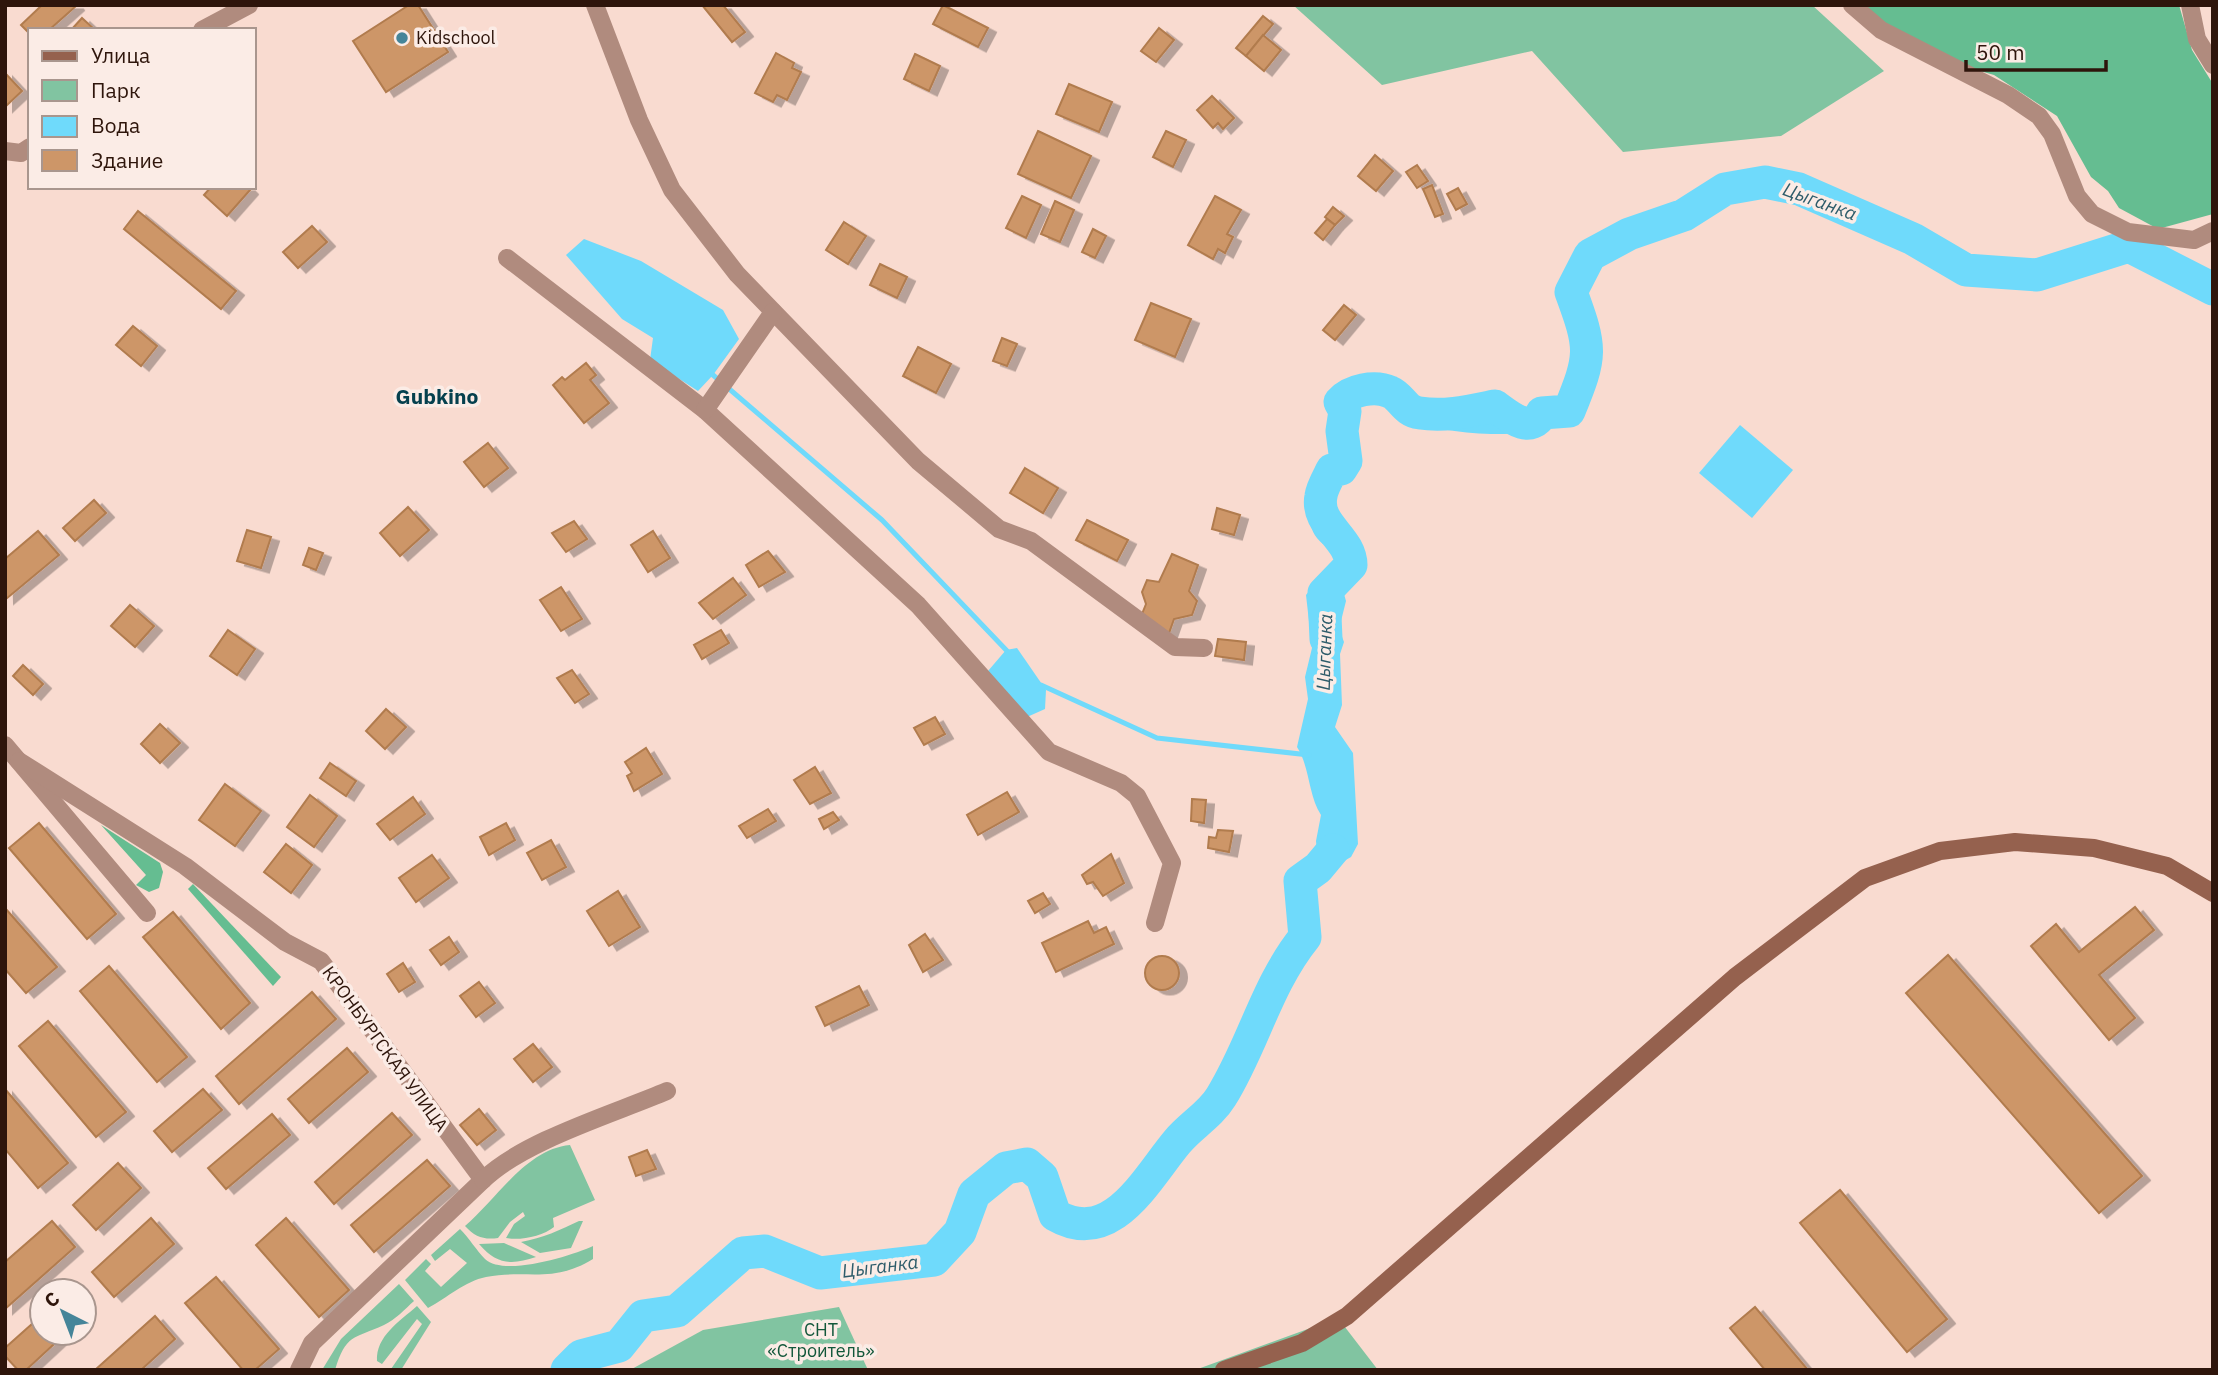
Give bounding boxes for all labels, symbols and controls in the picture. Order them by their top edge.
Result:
place label: Kidschool [416,26,496,49]
legend [28,28,256,189]
scale bar [1966,28,2106,72]
marker: Kidschool [394,30,410,46]
text: 50 m [1976,38,2025,66]
text: Улица [91,41,150,69]
text: Парк [91,76,141,104]
text: Вода [91,111,140,139]
text: Здание [91,146,163,174]
water label: Цыганка [1780,177,1860,225]
district label: Gubkino [396,382,479,410]
water label: Цыганка [1311,613,1337,691]
street label: КРОНБУРГСКАЯ УЛИЦА [318,961,454,1136]
water label: Цыганка [840,1249,920,1283]
north arrow [28,1277,98,1347]
text: С [39,1286,64,1312]
park label: СНТ «Строитель» [768,1318,874,1362]

